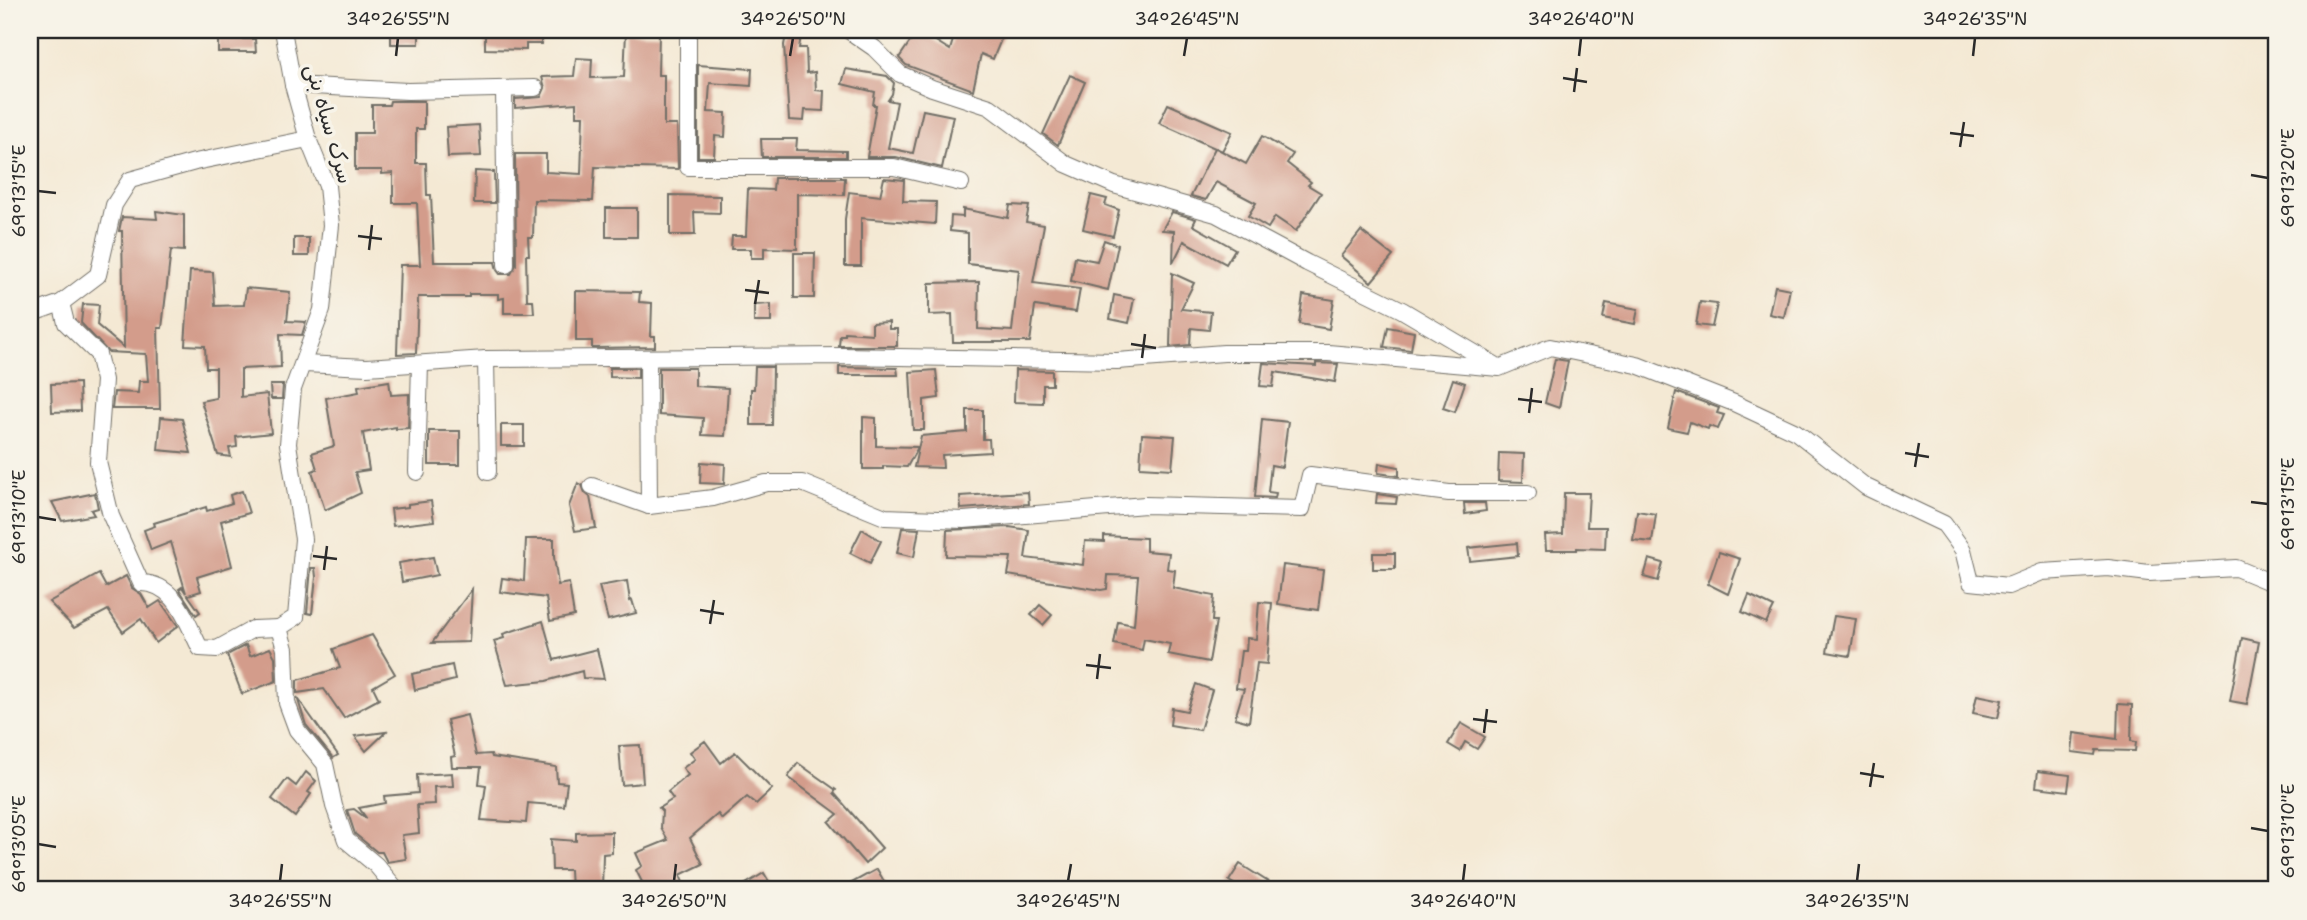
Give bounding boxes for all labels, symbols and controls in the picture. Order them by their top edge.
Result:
text: 34°26'55"N [346,7,450,31]
text: 34°26'50"N [740,7,846,31]
text: 34°26'45"N [1135,7,1239,31]
text: 34°26'40"N [1527,7,1635,31]
text: 34°26'35"N [1922,7,2028,31]
street label: سرک سیاه بنی [299,61,359,187]
text: 69°13'20"E [2276,128,2300,228]
text: 69°13'15"E [7,144,31,238]
text: 69°13'15"E [2276,457,2300,551]
text: 69°13'10"E [7,470,31,564]
text: 69°13'10"E [2276,784,2300,878]
text: 69°13'05"E [7,795,31,893]
text: 34°26'55"N [228,889,332,913]
text: 34°26'50"N [621,889,727,913]
text: 34°26'45"N [1016,889,1120,913]
text: 34°26'40"N [1409,889,1517,913]
text: 34°26'35"N [1804,889,1910,913]

